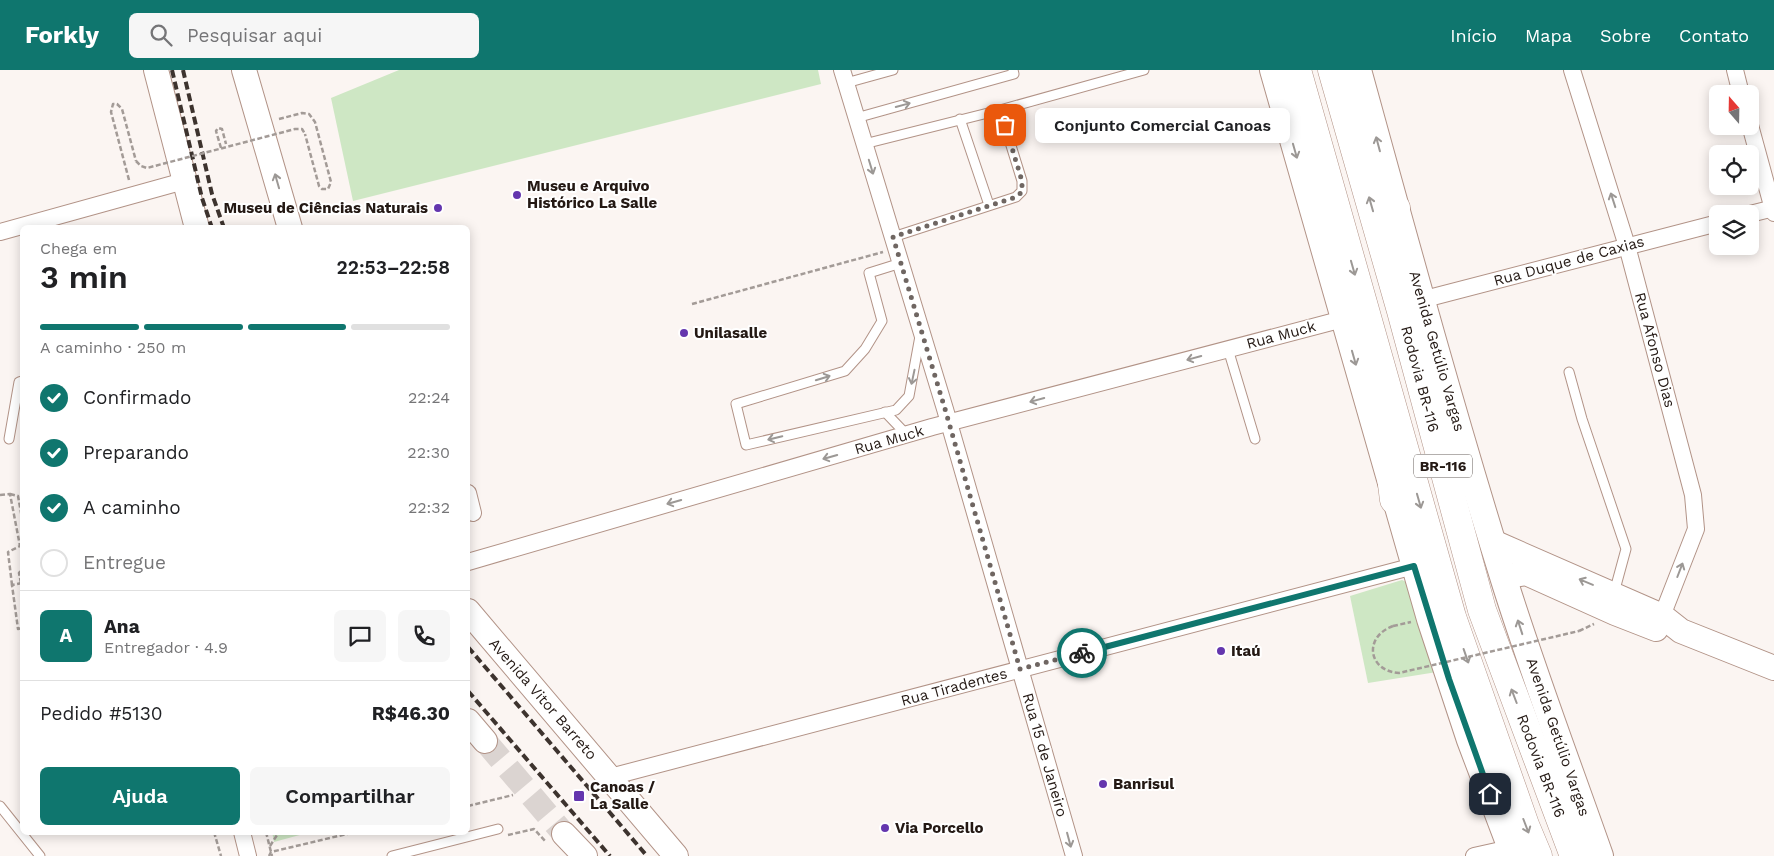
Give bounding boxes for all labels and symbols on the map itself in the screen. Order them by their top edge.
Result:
north arrow [1709,85,1759,135]
one-way arrow [895,99,911,109]
pin [984,104,1026,146]
callout: Conjunto Comercial Canoas [1035,108,1290,142]
one-way arrow [1373,136,1382,152]
one-way arrow [1291,142,1301,158]
one-way arrow [867,158,877,174]
one-way arrow [271,173,281,189]
place label: Museu e Arquivo Histórico La Salle [527,177,658,212]
marker: Museu e Arquivo Histórico La Salle [511,189,523,201]
one-way arrow [1607,192,1617,208]
one-way arrow [1365,196,1375,212]
place label: Museu de Ciências Naturais [223,199,428,217]
marker: Museu de Ciências Naturais [432,202,444,214]
street label: Rua Duque de Caxias [1492,232,1646,290]
one-way arrow [1349,260,1359,276]
street label: Avenida Getúlio Vargas [1405,269,1469,433]
street label: Rua Afonso Dias [1631,290,1679,410]
street label: Rua Muck [1244,317,1318,353]
place label: Unilasalle [694,324,767,342]
street label: Rodovia BR-116 [1397,324,1443,434]
marker: Unilasalle [678,327,690,339]
one-way arrow [1349,349,1359,365]
one-way arrow [1186,354,1202,363]
one-way arrow [908,368,918,384]
one-way arrow [814,372,830,382]
one-way arrow [1029,396,1045,405]
street label: Rua Muck [852,421,926,458]
one-way arrow [768,434,784,444]
one-way arrow [822,453,838,463]
road number: BR-116 [1414,454,1472,478]
one-way arrow [1414,492,1424,508]
one-way arrow [666,498,682,508]
one-way arrow [1676,563,1685,579]
one-way arrow [1579,576,1594,586]
one-way arrow [1515,619,1524,635]
courier [1057,628,1107,678]
street label: Avenida Vitor Barreto [485,635,601,763]
place label: Itaú [1231,642,1260,660]
marker: Itaú [1215,645,1227,657]
one-way arrow [1462,648,1471,663]
street label: Avenida Getúlio Vargas [1522,655,1594,819]
street label: Rua Tiradentes [899,664,1009,710]
one-way arrow [1509,688,1518,704]
street label: Rua 15 de Janeiro [1019,691,1071,819]
street label: Rodovia BR-116 [1513,712,1569,820]
pin [1469,773,1511,815]
place label: Banrisul [1113,775,1174,793]
place label: Canoas / La Salle [590,778,655,813]
marker: Banrisul [1097,778,1109,790]
marker: Canoas / La Salle [572,789,586,803]
one-way arrow [1522,818,1531,833]
place label: Via Porcello [895,819,984,837]
marker: Via Porcello [879,822,891,834]
one-way arrow [1065,831,1075,847]

